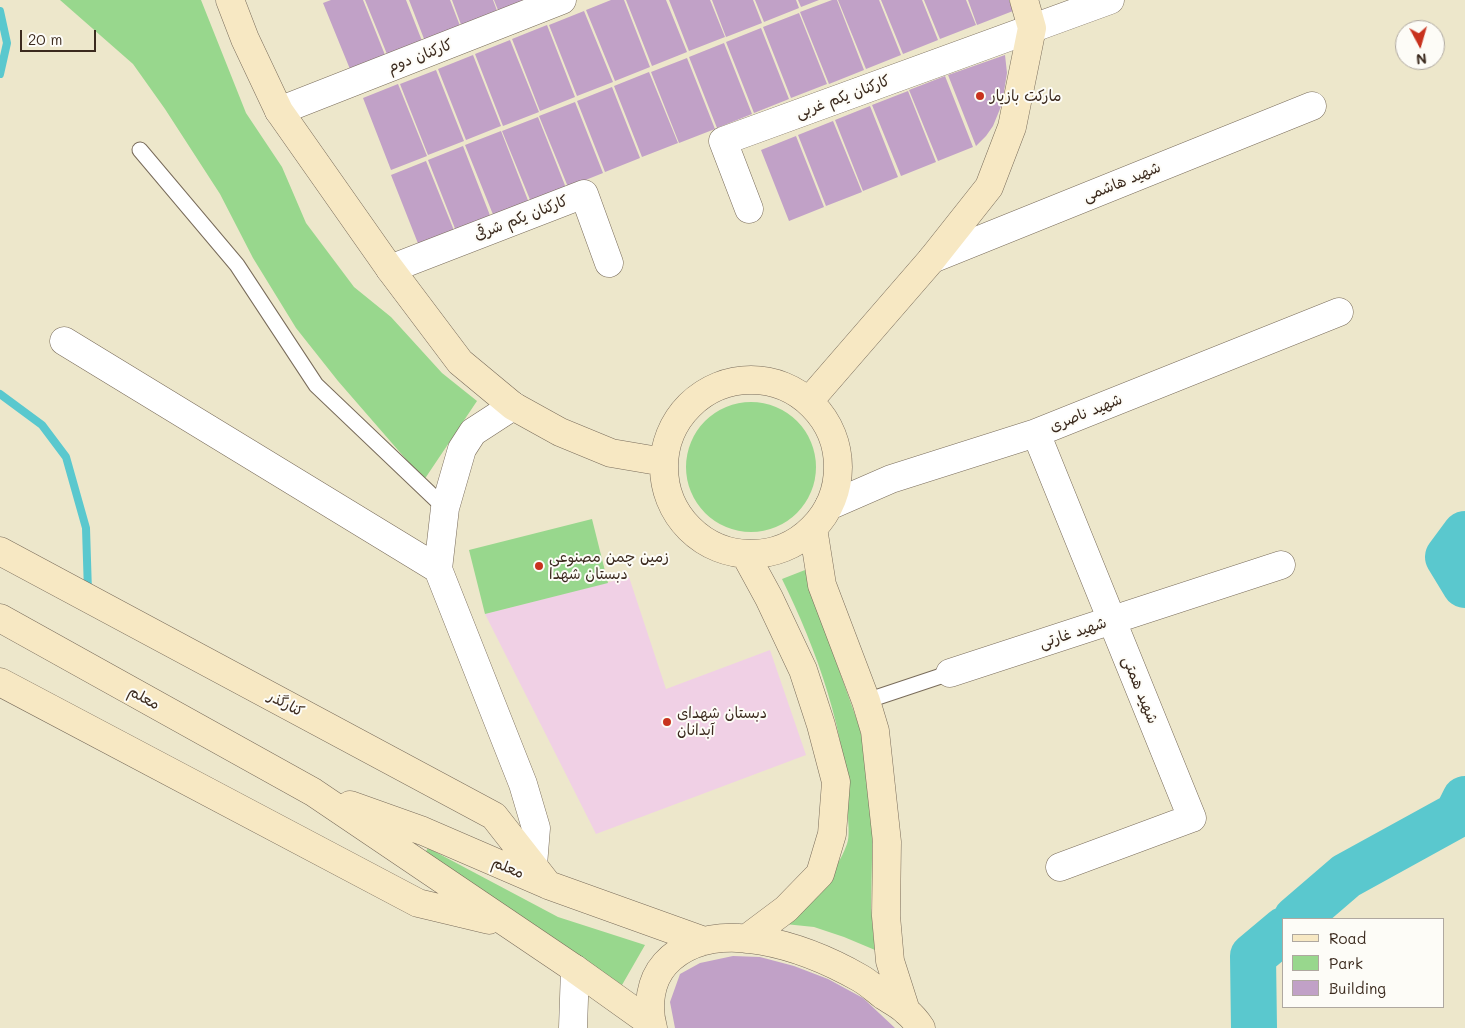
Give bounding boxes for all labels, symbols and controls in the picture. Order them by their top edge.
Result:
scale bar [22,20,99,52]
north arrow [1395,20,1445,70]
text: 20 m [28,29,62,49]
street label: کارکنان دوم [385,35,455,77]
text: N [1415,49,1428,69]
street label: کارکنان یکم غربی [793,72,893,122]
place label: مارکت بازیار [990,87,1061,105]
marker: مارکت بازیار [974,90,986,102]
street label: شهید هاشمی [1081,158,1163,206]
street label: کارکنان یکم شرقی [471,192,571,244]
street label: شهید ناصری [1047,390,1125,436]
place label: زمین چمن مصنوعی دبستان شهدا [549,548,669,583]
marker: زمین چمن مصنوعی دبستان شهدا [533,560,545,572]
street label: شهید غارتی [1037,614,1109,652]
street label: شهید همتی [1118,654,1162,726]
street label: معلم [125,682,163,714]
street label: کنارگذر [265,687,307,721]
place label: دبستان شهدای آبدانان [677,704,767,739]
marker: دبستان شهدای آبدانان [661,716,673,728]
street label: معلم [489,853,527,883]
legend [1282,918,1445,1008]
text: Road [1329,928,1366,948]
text: Park [1329,953,1363,973]
text: Building [1329,978,1386,998]

